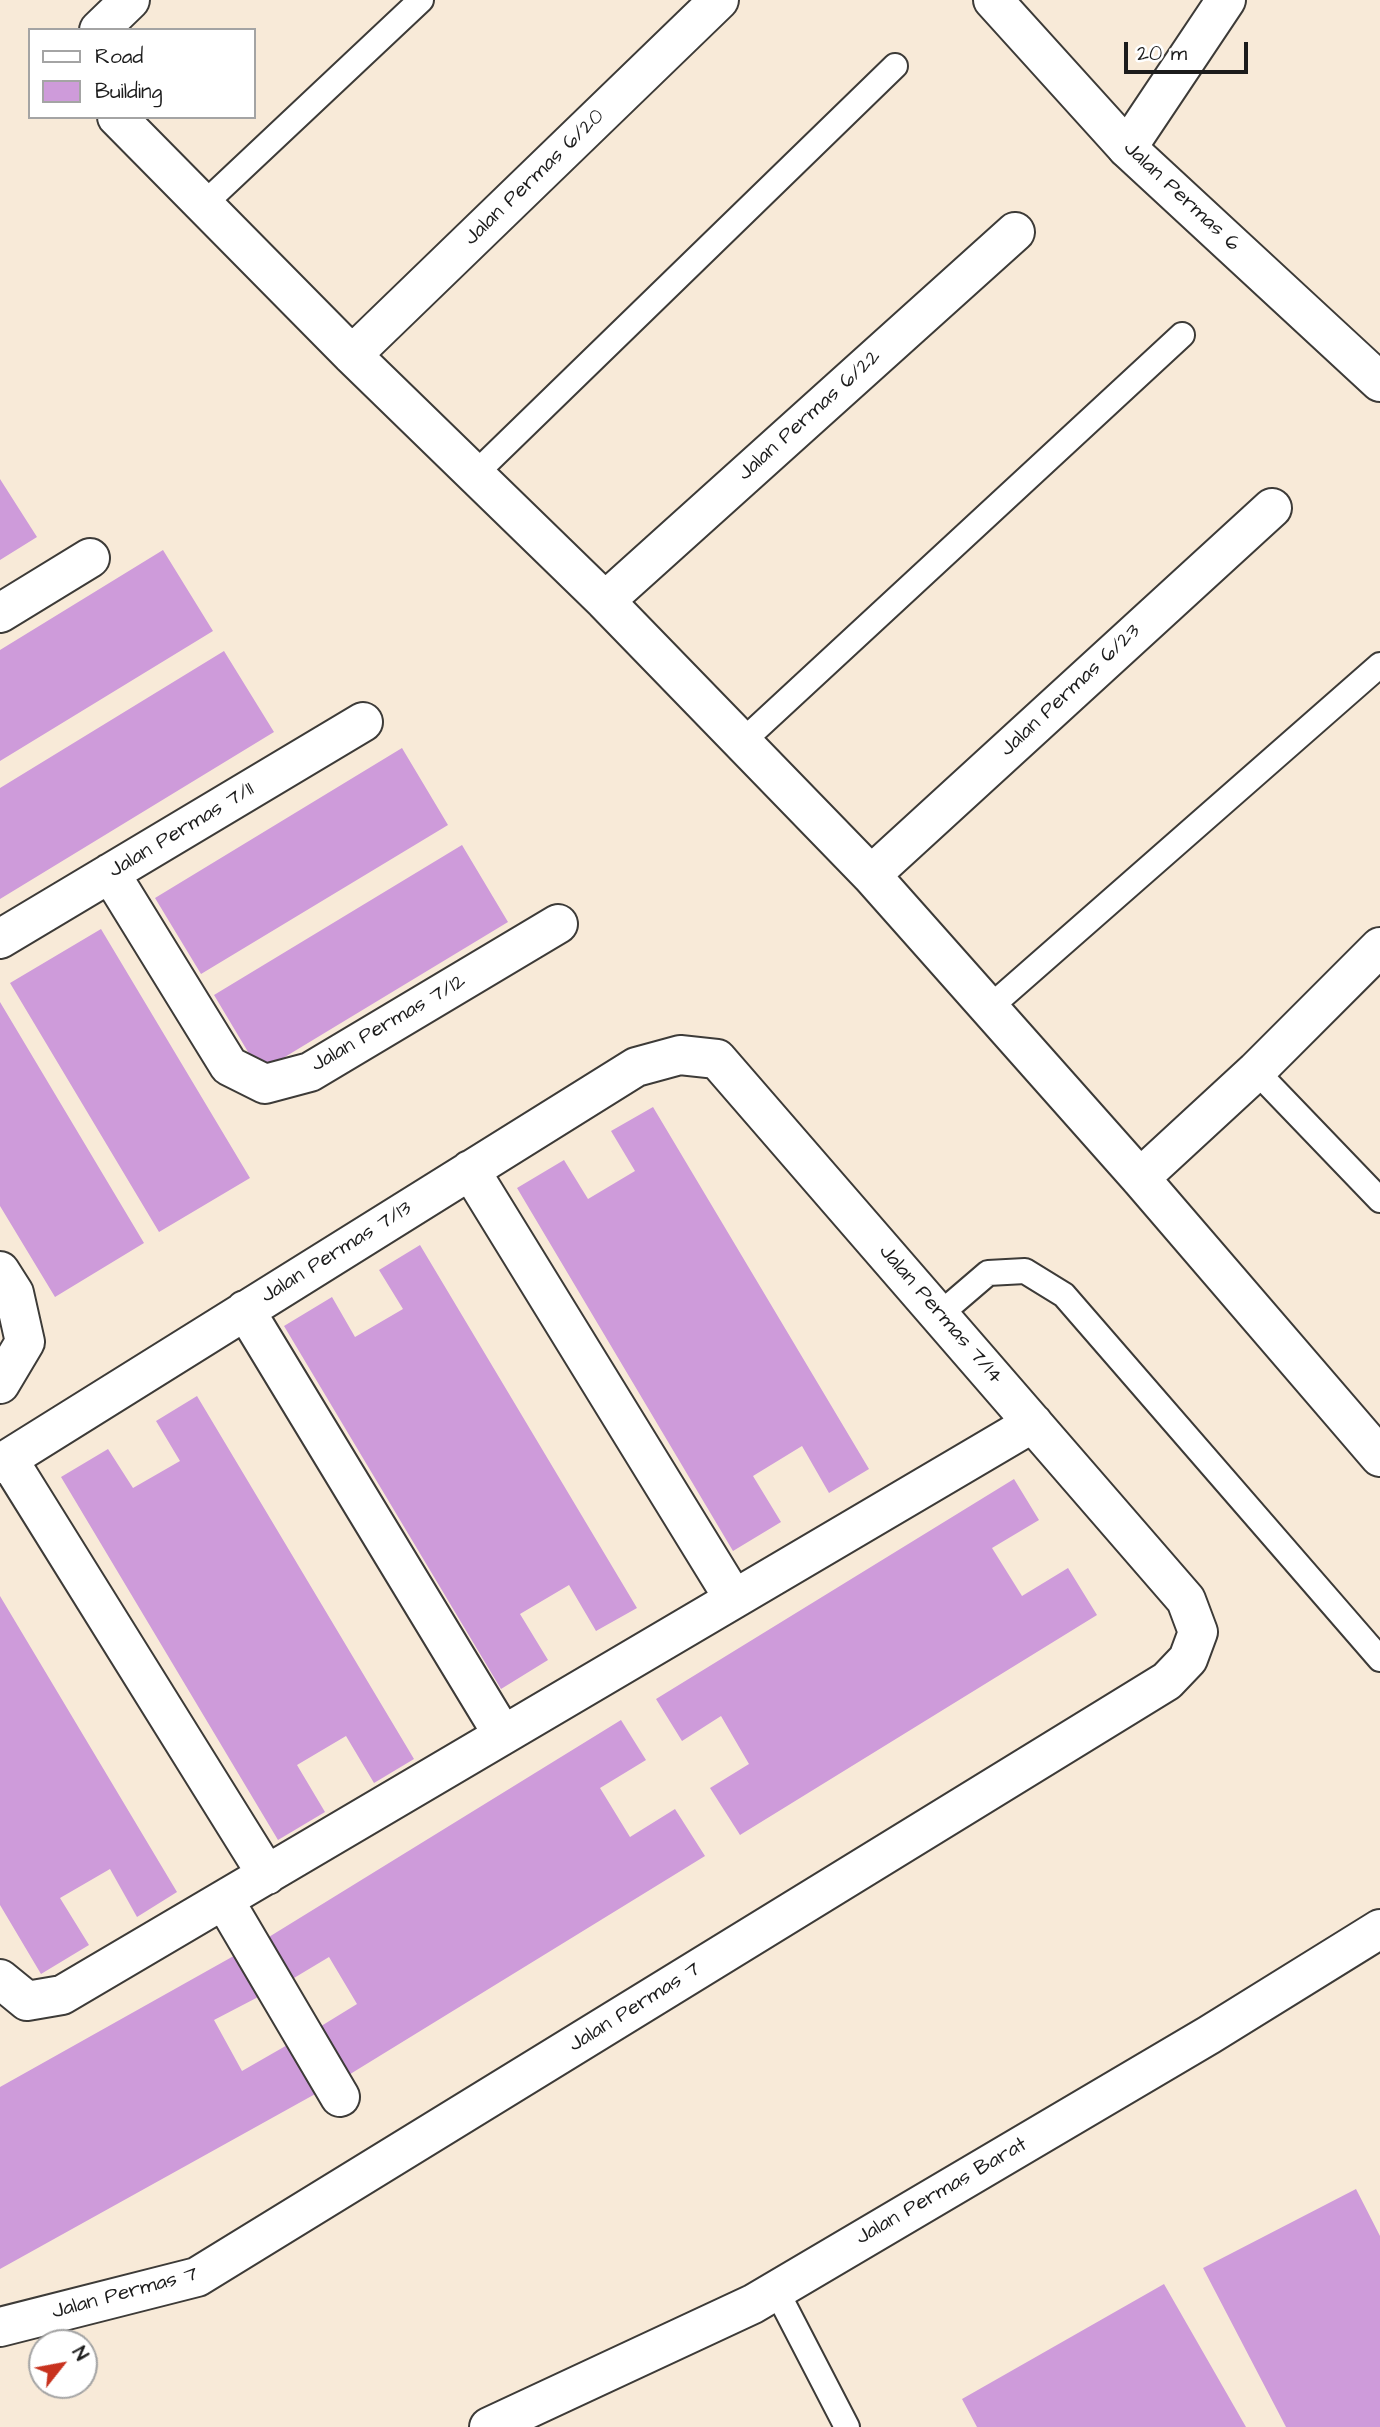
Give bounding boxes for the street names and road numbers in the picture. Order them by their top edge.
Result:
street label: Jalan Permas 6/20 [460,105,610,251]
street label: Jalan Permas 6 [1117,137,1245,257]
street label: Jalan Permas 6/22 [733,345,887,487]
street label: Jalan Permas 6/23 [996,620,1146,762]
street label: Jalan Permas 7/11 [105,778,259,884]
street label: Jalan Permas 7/12 [307,970,471,1078]
street label: Jalan Permas 7/13 [257,1197,417,1309]
street label: Jalan Permas 7/14 [873,1240,1007,1390]
street label: Jalan Permas 7 [565,1958,705,2058]
street label: Jalan Permas Barat [852,2133,1032,2251]
street label: Jalan Permas 7 [49,2262,201,2326]

